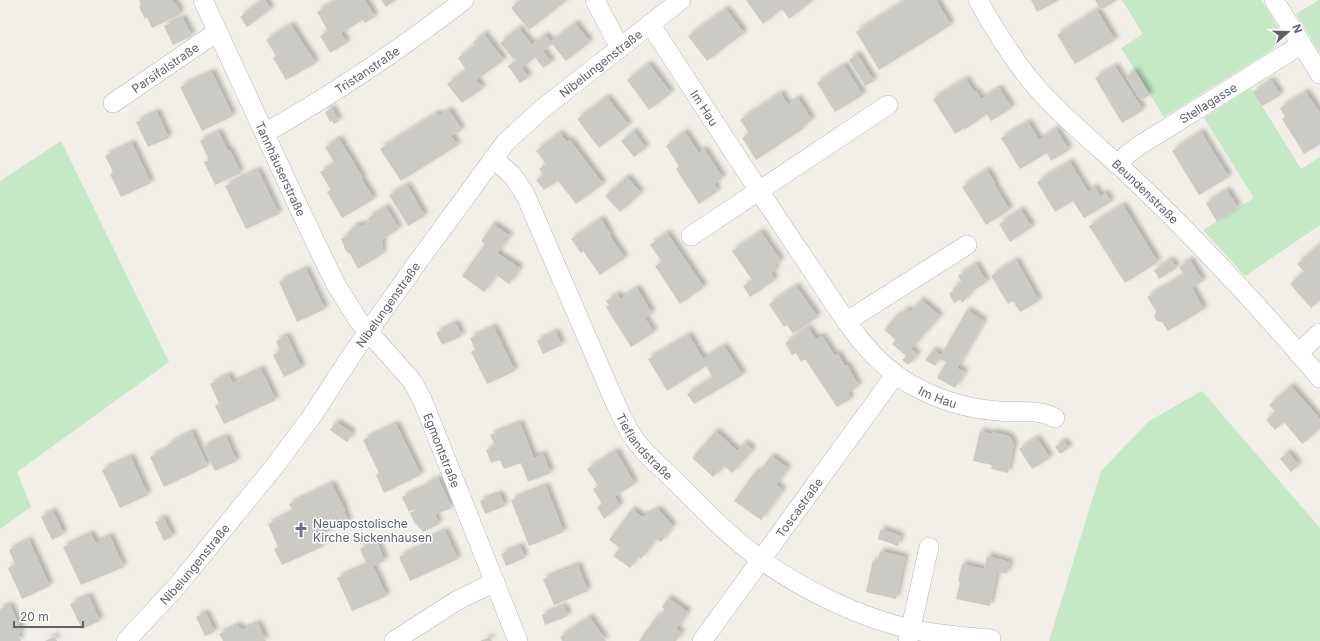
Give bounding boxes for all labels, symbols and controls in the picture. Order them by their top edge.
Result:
north arrow [1268,12,1308,52]
text: N [1289,22,1305,35]
street label: Nibelungenstraße [556,26,645,100]
street label: Parsifalstraße [129,39,202,96]
street label: Tristanstraße [332,43,402,97]
street label: Stellagasse [1177,79,1239,126]
street label: Im Hau [688,87,722,129]
street label: Tannhäuserstraße [253,119,309,219]
street label: Beundenstraße [1109,156,1182,227]
street label: Nibelungenstraße [352,259,423,350]
street label: Im Hau [916,382,959,411]
street label: Tieflandstraße [613,410,676,483]
street label: Egmontstraße [421,411,464,490]
street label: Toscastraße [772,475,826,540]
place label: Neuapostolische Kirche Sickenhausen [313,516,432,545]
street label: Nibelungenstraße [156,520,232,608]
church icon: Neuapostolische Kirche Sickenhausen [292,521,310,539]
scale bar [14,603,83,629]
text: 20 m [20,609,49,624]

